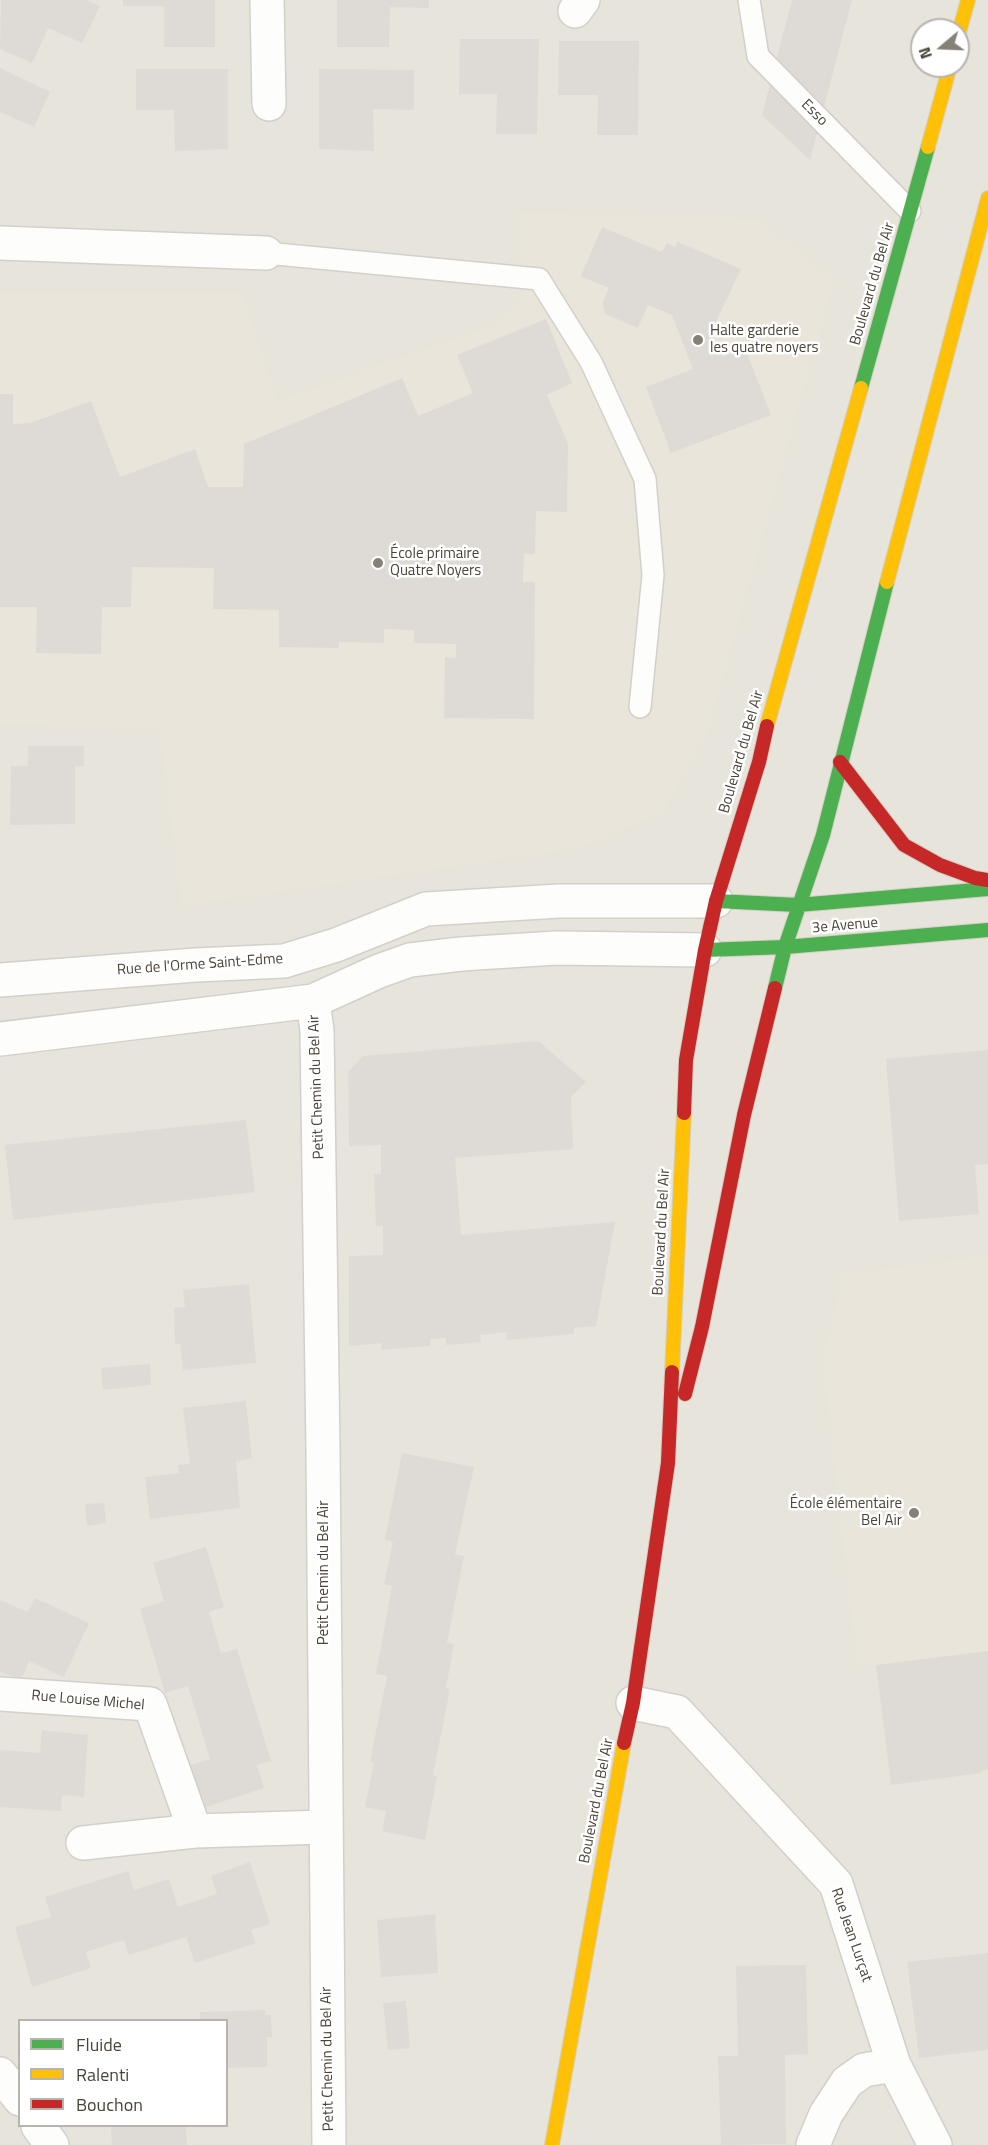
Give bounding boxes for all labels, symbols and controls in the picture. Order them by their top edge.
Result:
north arrow [910,18,970,78]
text: N [912,44,938,62]
street label: Esso [797,96,831,130]
street label: Boulevard du Bel Air [847,220,899,348]
place label: Halte garderie les quatre noyers [710,322,819,357]
marker: Halte garderie les quatre noyers [691,333,705,347]
place label: École primaire Quatre Noyers [390,545,481,580]
marker: École primaire Quatre Noyers [371,556,385,570]
street label: Boulevard du Bel Air [716,688,768,816]
street label: 3e Avenue [811,914,879,938]
street label: Rue de l'Orme Saint-Edme [116,950,284,980]
street label: Petit Chemin du Bel Air [305,1014,329,1160]
street label: Boulevard du Bel Air [650,1168,674,1296]
place label: École élémentaire Bel Air [790,1495,902,1530]
street label: Petit Chemin du Bel Air [315,1501,333,1645]
marker: École élémentaire Bel Air [907,1506,921,1520]
street label: Rue Louise Michel [31,1687,145,1715]
street label: Boulevard du Bel Air [576,1737,618,1865]
street label: Rue Jean Lurçat [827,1886,875,1984]
street label: Petit Chemin du Bel Air [318,1987,338,2131]
legend [18,2019,228,2127]
text: Fluide [76,2031,122,2058]
text: Ralenti [76,2061,129,2088]
text: Bouchon [76,2091,143,2118]

